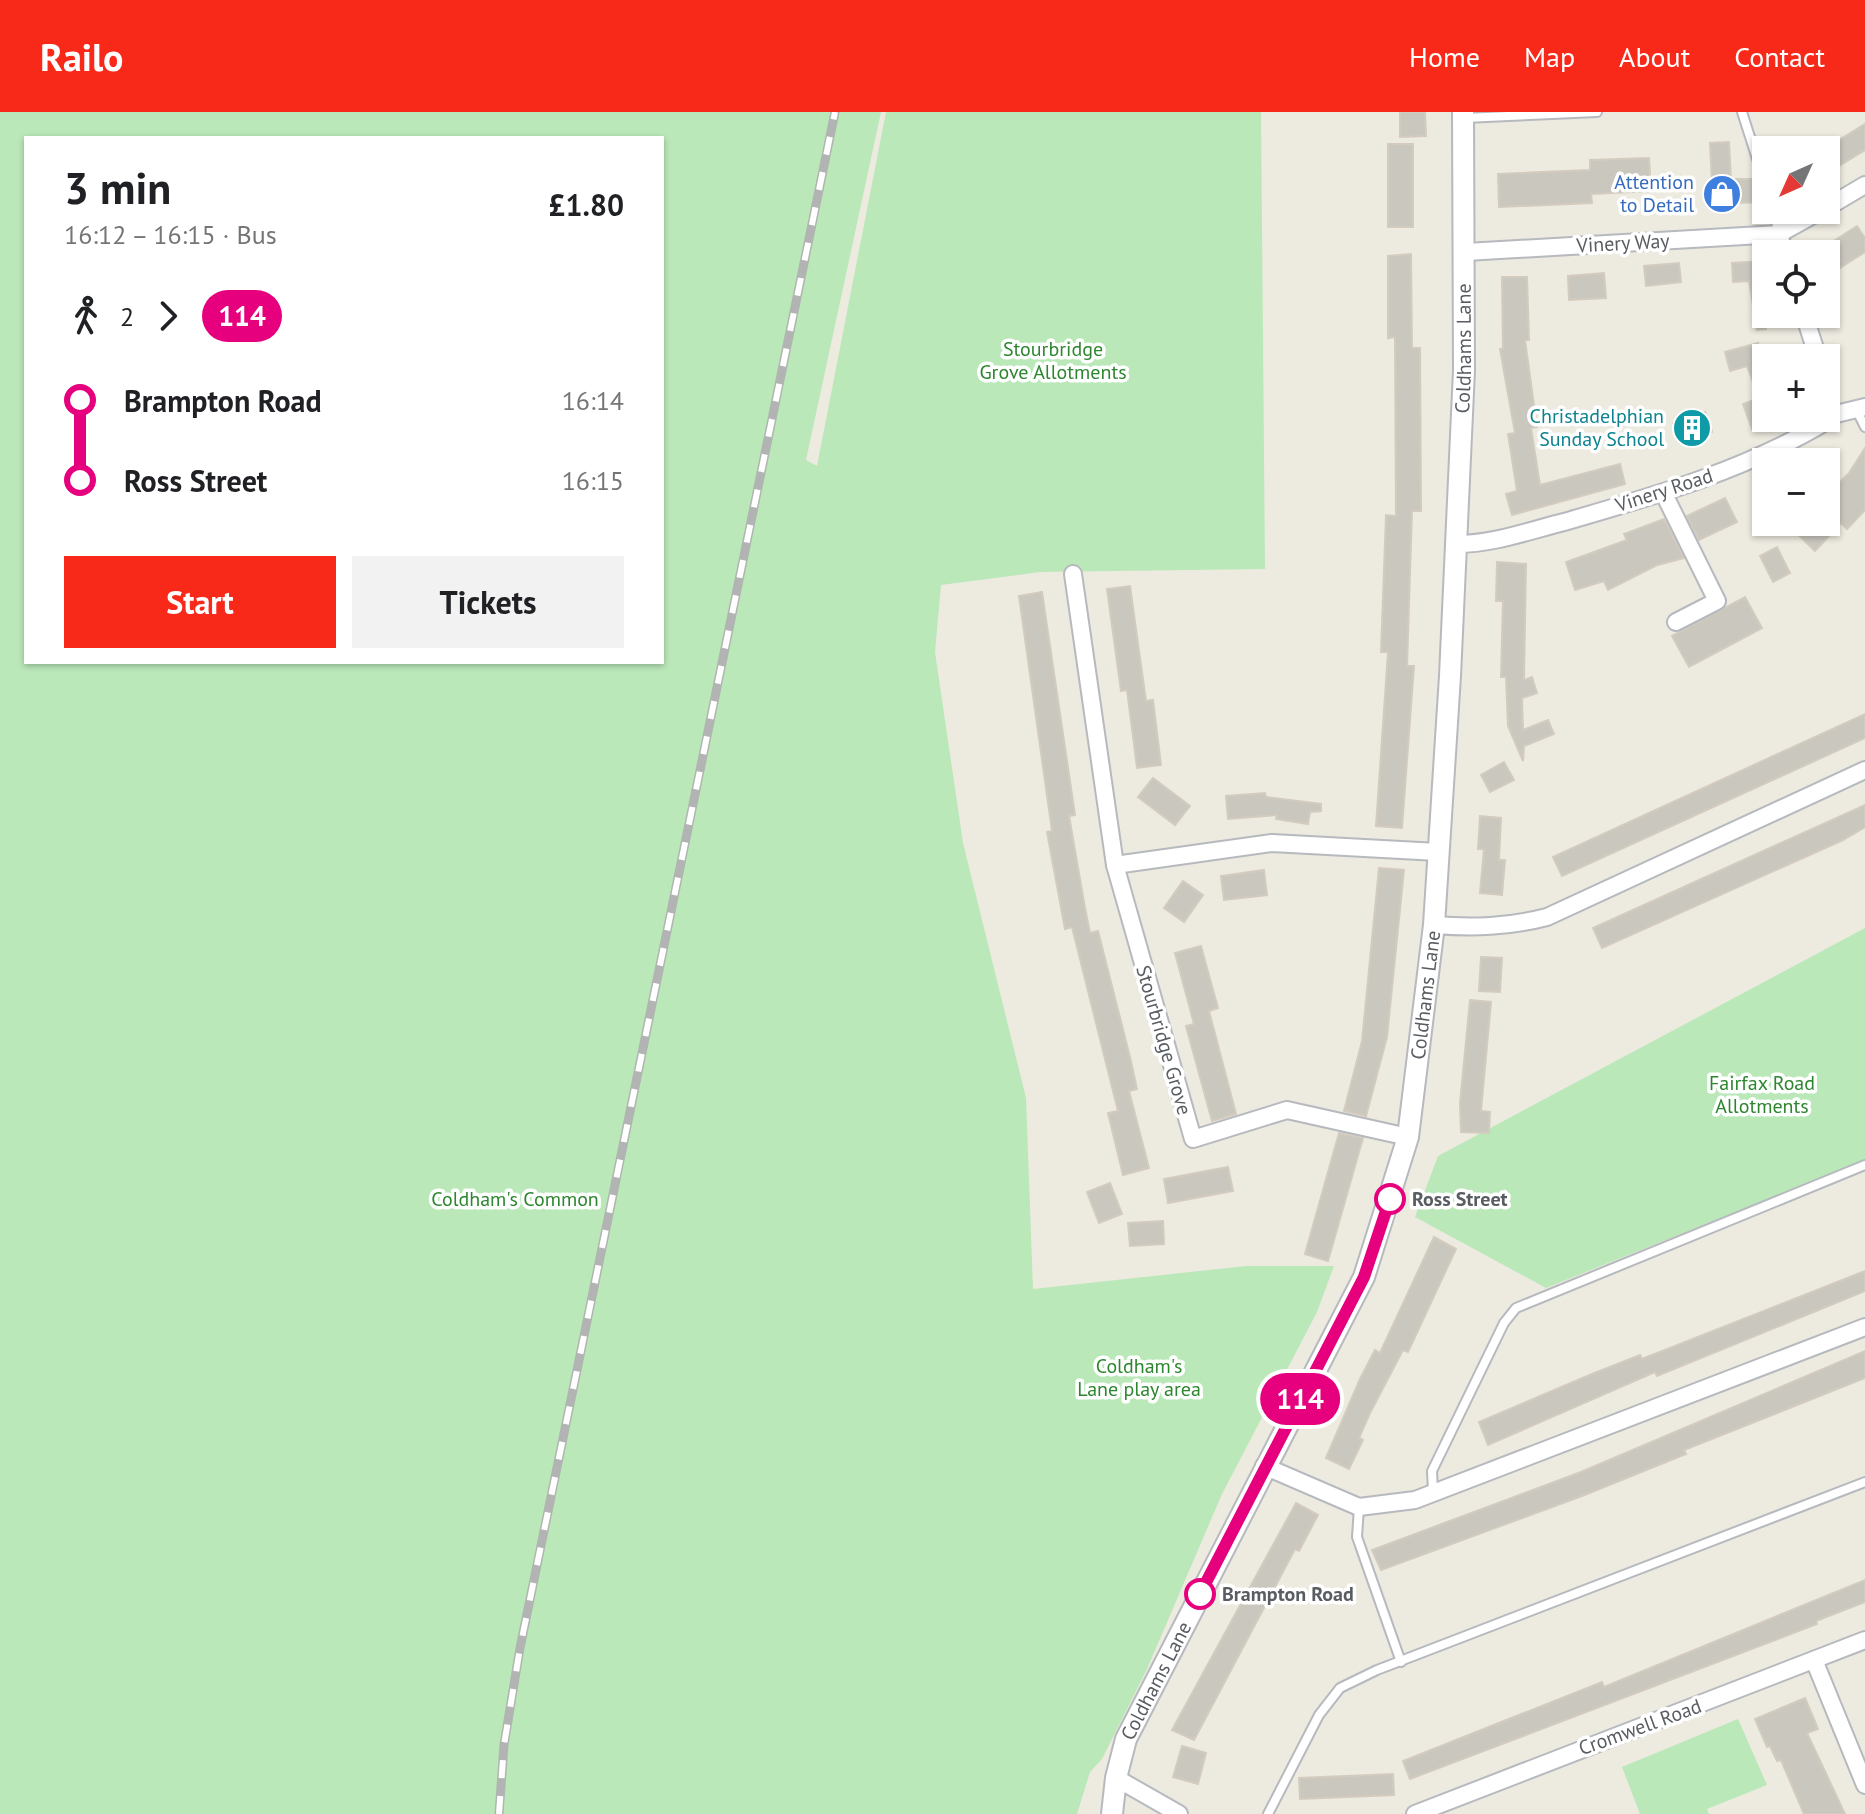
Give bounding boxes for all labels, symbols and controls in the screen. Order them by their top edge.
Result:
text: Railo [40,32,124,81]
text: Home [1409,38,1480,75]
text: Map [1524,38,1575,75]
text: About [1619,38,1690,75]
text: Contact [1734,38,1825,75]
north arrow [1752,136,1840,224]
map controls [1752,136,1840,536]
text: 3 min [64,159,171,216]
place label: Attention to Detail [1614,169,1694,218]
shop icon: Attention to Detail [1701,173,1743,215]
text: £1.80 [549,185,624,224]
text: 16:12 – 16:15 · Bus [64,218,277,251]
street label: Vinery Way [1575,228,1671,258]
button: locate [1752,240,1840,328]
street label: Coldhams Lane [1449,283,1477,414]
icon: walk [64,294,108,338]
icon: forward [146,294,190,338]
text: 114 [218,297,266,334]
text: 2 [120,300,134,333]
park label: Stourbridge Grove Allotments [979,336,1127,385]
button: + [1752,344,1840,432]
text: Brampton Road [124,381,322,420]
text: 16:14 [562,384,624,417]
place label: Christadelphian Sunday School [1530,403,1664,452]
building icon: Christadelphian Sunday School [1671,407,1713,449]
button: − [1752,448,1840,536]
text: Ross Street [124,461,267,500]
street label: Vinery Road [1611,462,1716,518]
text: 16:15 [562,464,624,497]
button: Start [64,556,336,648]
button: Tickets [352,556,624,648]
street label: Coldhams Lane [1405,929,1446,1061]
street label: Stourbridge Grove [1130,962,1198,1118]
park label: Fairfax Road Allotments [1709,1070,1815,1119]
marker: Ross Street [1375,1184,1405,1214]
park label: Coldham's Common [431,1186,599,1212]
place label: Ross Street [1412,1186,1508,1212]
park label: Coldham's Lane play area [1077,1353,1201,1402]
line badge: 114 [1254,1373,1346,1425]
text: 114 [1276,1380,1324,1417]
marker: Brampton Road [1185,1579,1215,1609]
place label: Brampton Road [1222,1581,1354,1607]
street label: Coldhams Lane [1115,1617,1197,1744]
street label: Cromwell Road [1575,1693,1705,1761]

